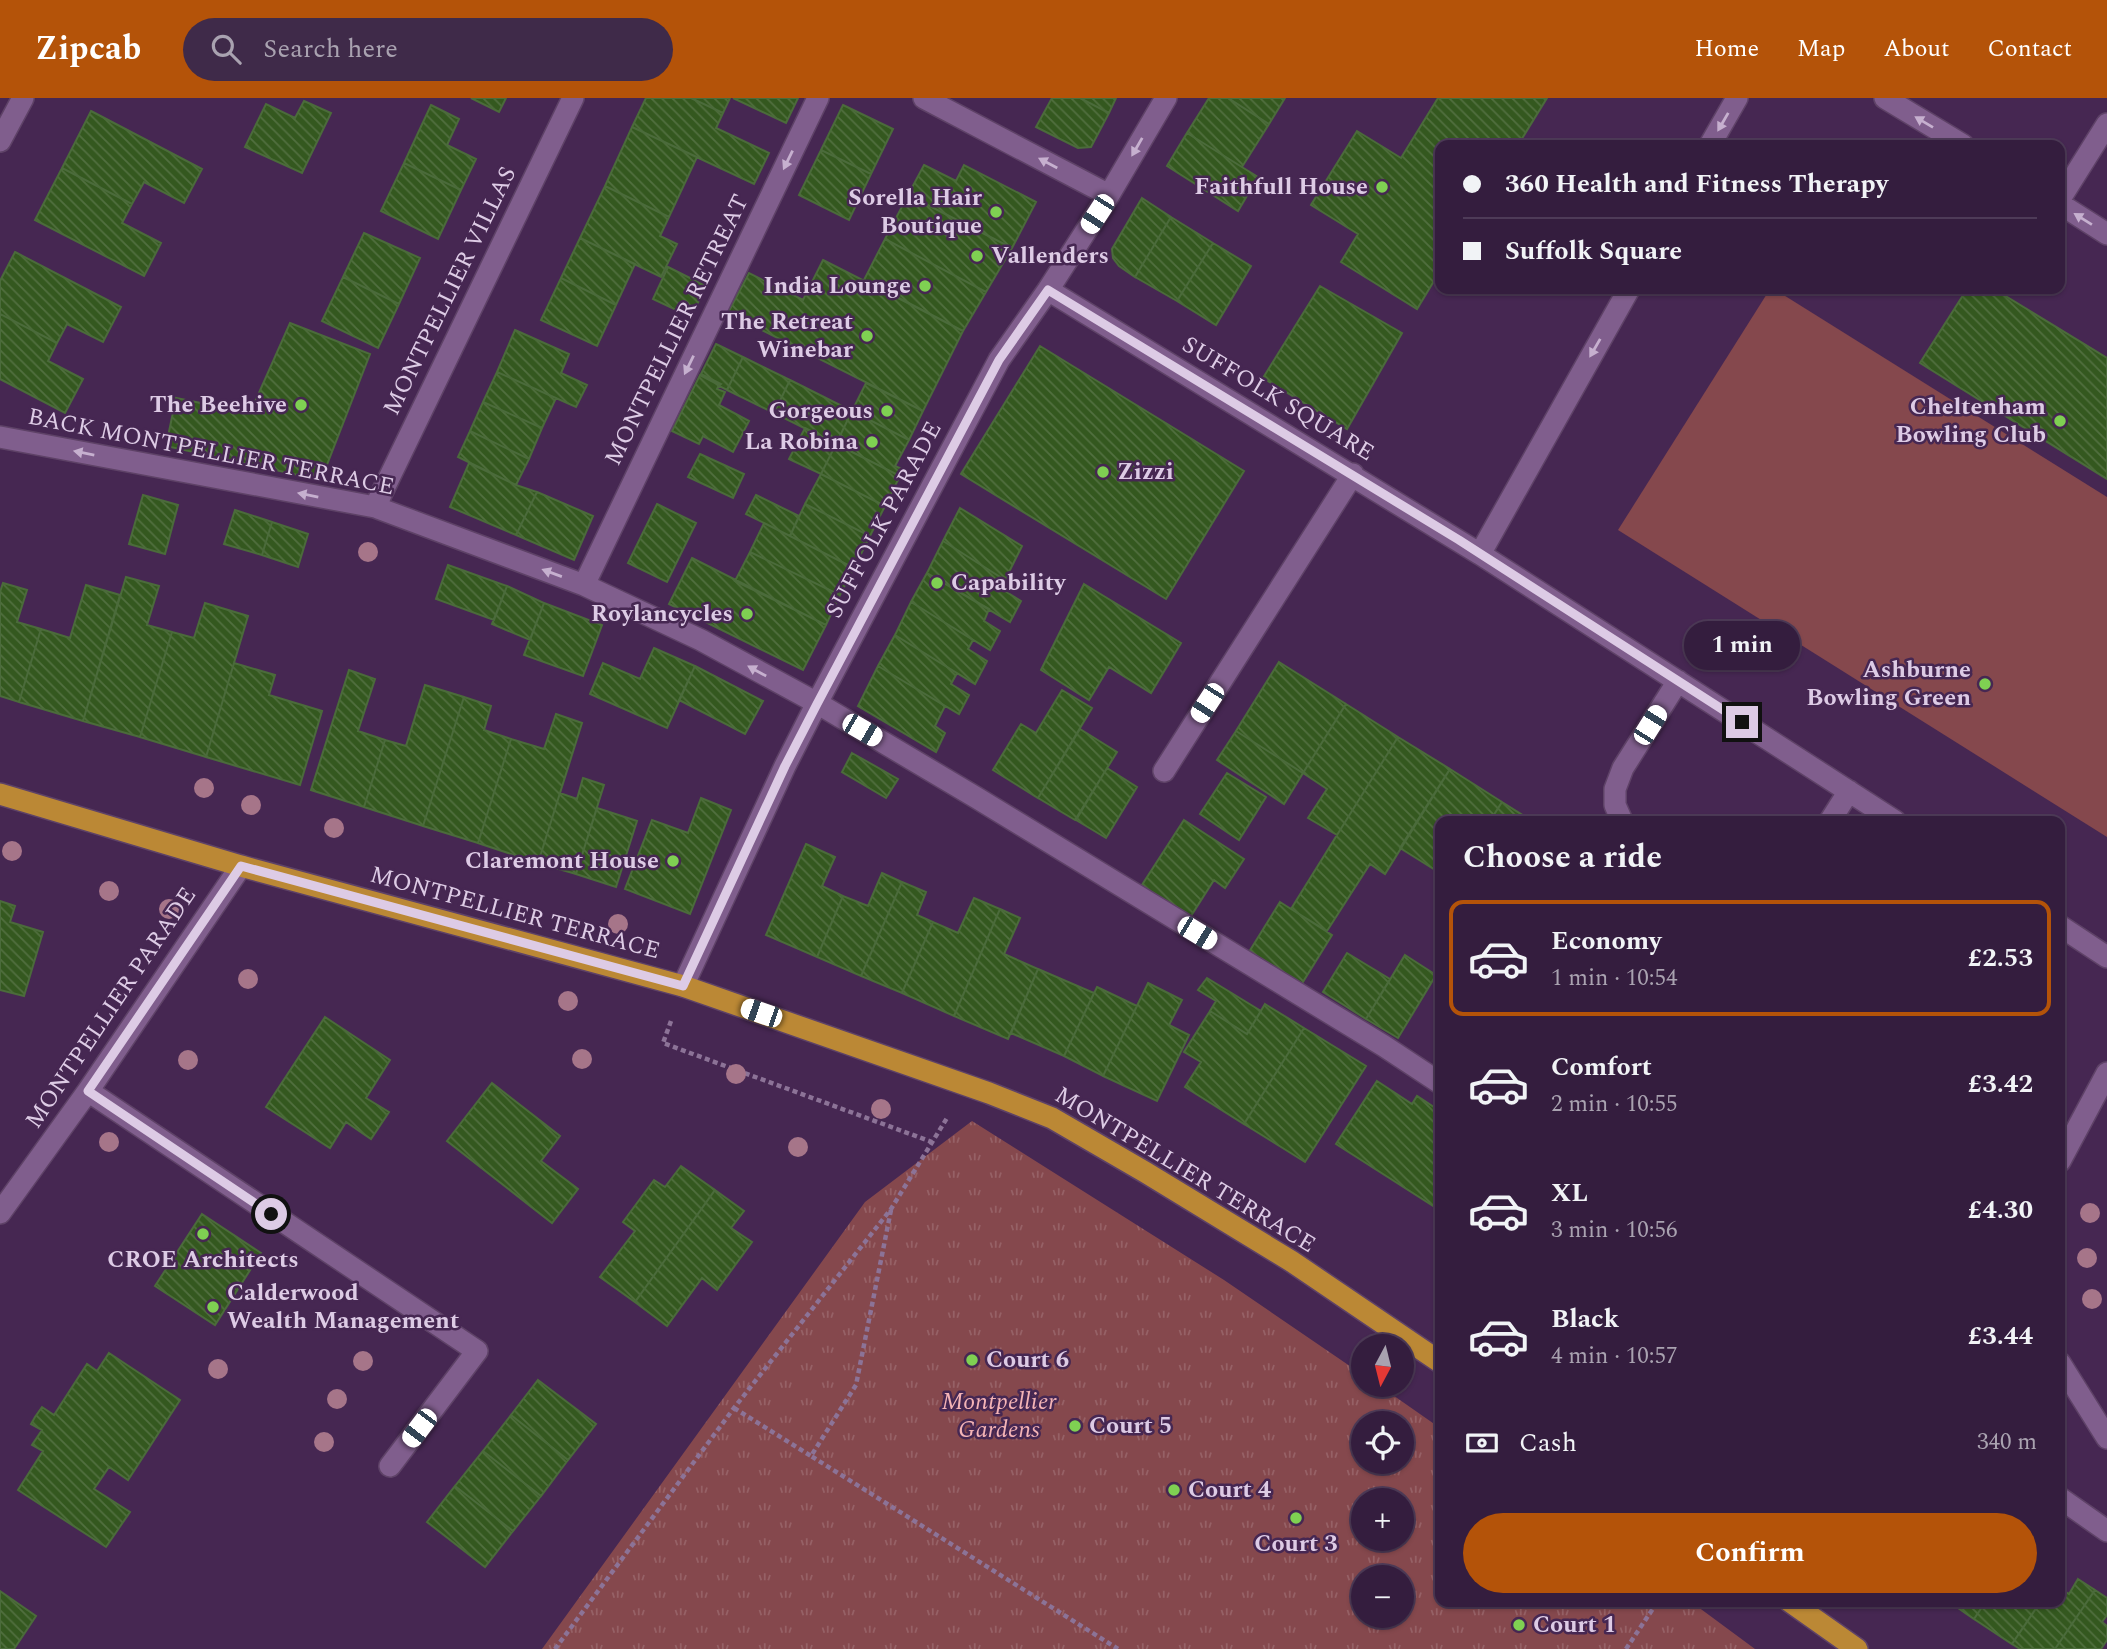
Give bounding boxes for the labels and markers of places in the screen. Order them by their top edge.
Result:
place label: Faithfull House [1194,169,1368,205]
marker: Faithfull House [1374,179,1390,195]
place label: Sorella Hair Boutique [848,180,983,244]
marker: Sorella Hair Boutique [988,204,1004,220]
place label: Vallenders [991,238,1109,274]
marker: Vallenders [969,248,985,264]
place label: India Lounge [763,268,911,304]
marker: India Lounge [917,278,933,294]
place label: The Retreat Winebar [721,304,854,368]
marker: The Retreat Winebar [859,328,875,344]
place label: The Beehive [150,387,287,423]
place label: Cheltenham Bowling Club [1895,389,2046,453]
place label: Gorgeous [768,393,873,429]
marker: The Beehive [293,397,309,413]
marker: Gorgeous [879,403,895,419]
marker: Cheltenham Bowling Club [2052,413,2068,429]
place label: La Robina [745,424,859,460]
marker: La Robina [864,434,880,450]
place label: Zizzi [1117,454,1174,490]
marker: Zizzi [1095,464,1111,480]
place label: Capability [951,565,1067,601]
marker: Capability [929,575,945,591]
place label: Roylancycles [591,596,733,632]
marker: Roylancycles [739,606,755,622]
place label: Ashburne Bowling Green [1806,652,1971,716]
marker: Ashburne Bowling Green [1977,676,1993,692]
place label: Claremont House [465,843,659,879]
marker: Claremont House [665,853,681,869]
marker: CROE Architects [195,1226,211,1242]
place label: CROE Architects [107,1242,299,1278]
place label: Calderwood Wealth Management [227,1275,459,1339]
marker: Calderwood Wealth Management [205,1299,221,1315]
place label: Court 6 [986,1342,1069,1378]
marker: Court 6 [964,1352,980,1368]
place label: Court 5 [1089,1408,1172,1444]
marker: Court 5 [1067,1418,1083,1434]
place label: Court 4 [1188,1472,1272,1508]
marker: Court 4 [1166,1482,1182,1498]
marker: Court 3 [1288,1510,1304,1526]
place label: Court 3 [1254,1526,1338,1562]
place label: Court 1 [1533,1607,1616,1643]
marker: Court 1 [1511,1617,1527,1633]

